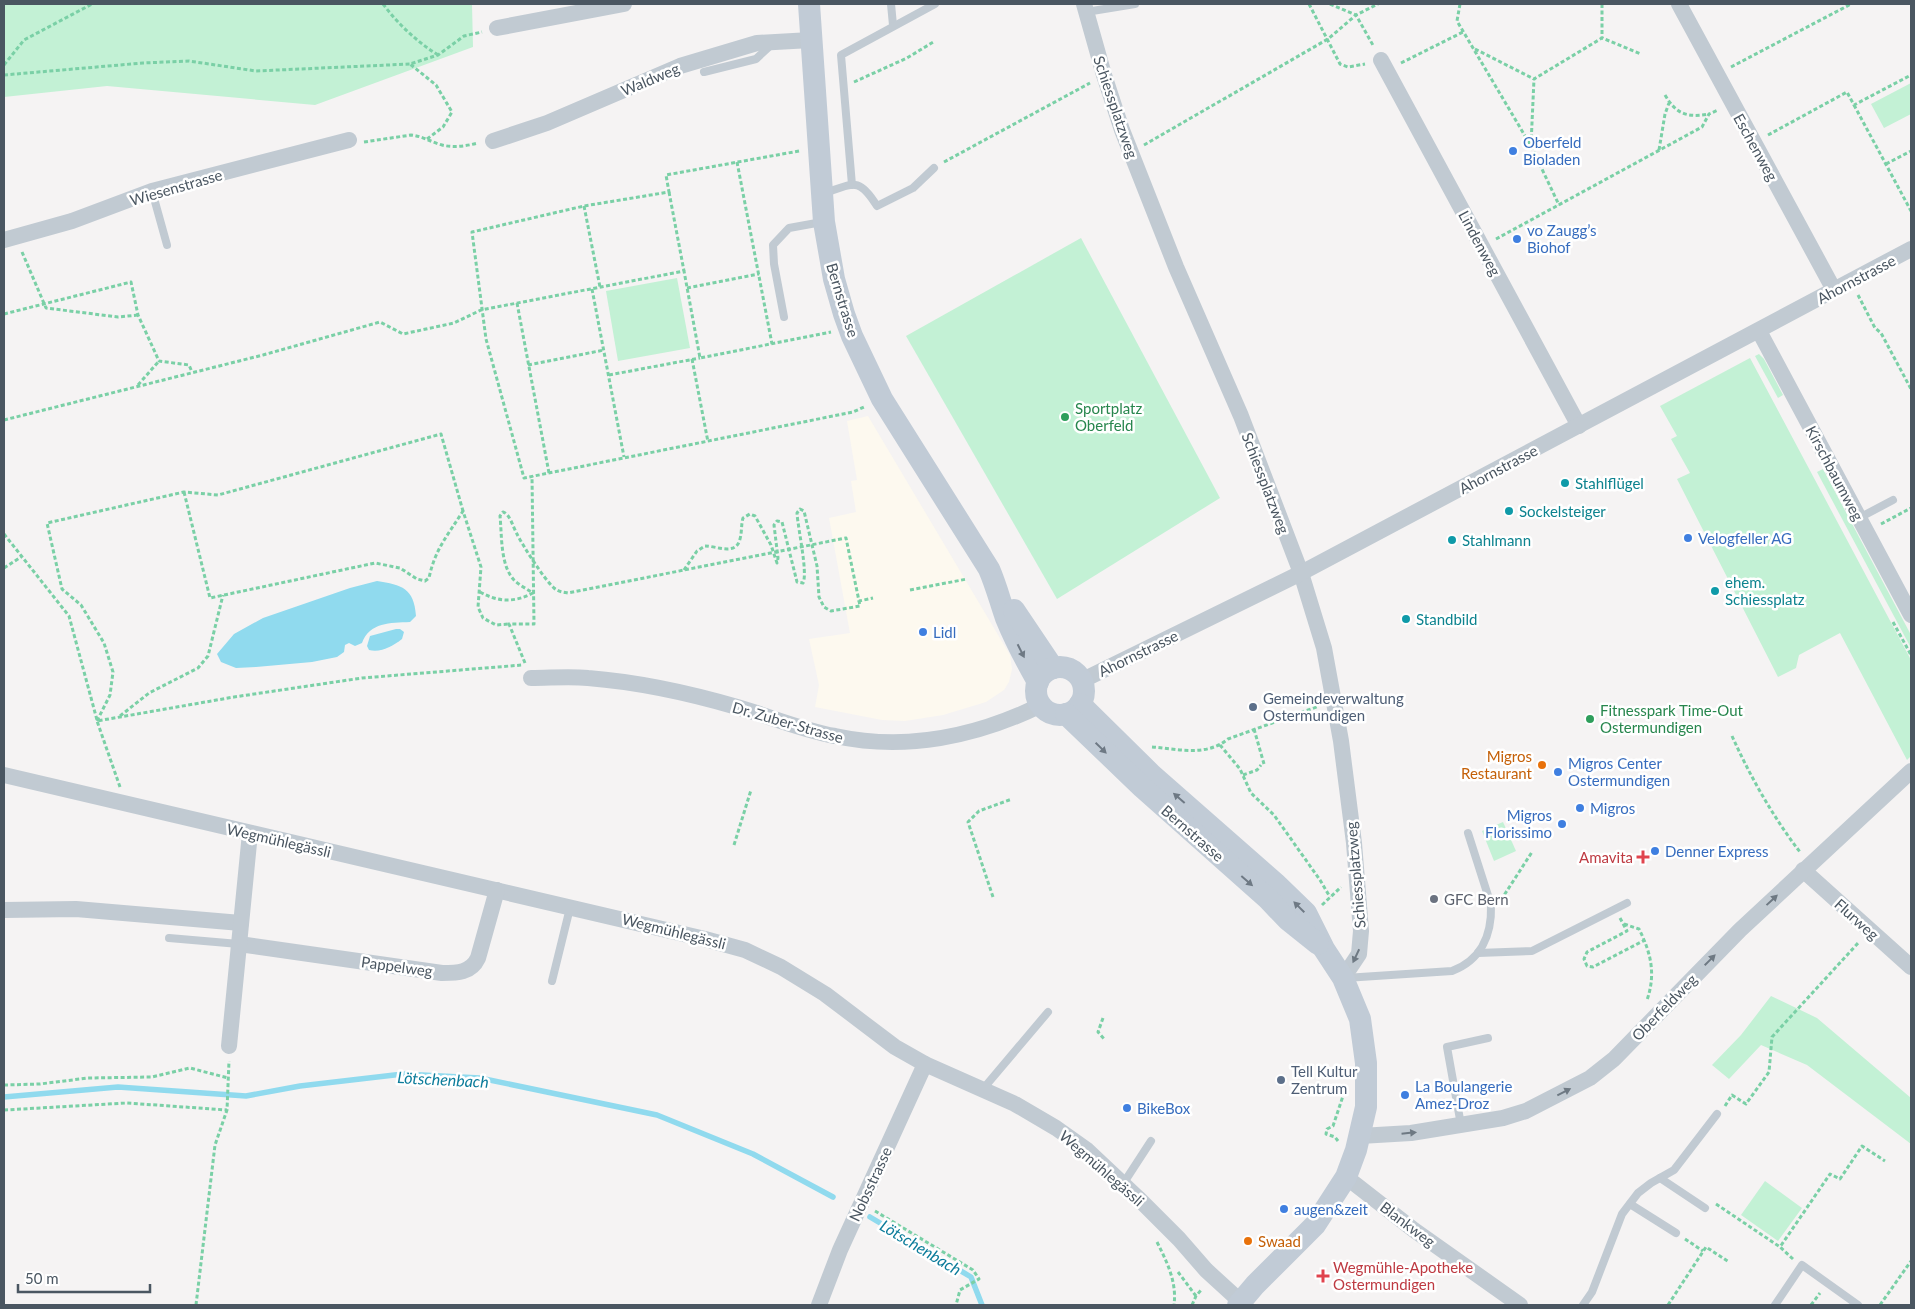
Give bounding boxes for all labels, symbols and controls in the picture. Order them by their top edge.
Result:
street label: Schiessplatzweg [1090,53,1142,161]
street label: Waldweg [618,59,682,99]
street label: Eschenweg [1730,110,1782,184]
place label: Oberfeld Bioladen [1523,133,1582,168]
marker: Oberfeld Bioladen [1507,145,1519,157]
street label: Wiesenstrasse [128,165,224,209]
street label: Lindenweg [1455,207,1505,279]
place label: vo Zaugg’s Biohof [1527,221,1597,256]
marker: vo Zaugg’s Biohof [1511,233,1523,245]
street label: Ahornstrasse [1814,251,1898,307]
street label: Bernstrasse [823,261,863,339]
place label: Sportplatz Oberfeld [1075,399,1142,434]
marker: Sportplatz Oberfeld [1059,411,1071,423]
street label: Kirschbaumweg [1802,422,1868,524]
street label: Schiessplatzweg [1238,430,1294,536]
street label: Ahornstrasse [1456,441,1540,497]
place label: Stahlflügel [1575,474,1644,492]
marker: Stahlflügel [1559,477,1571,489]
place label: Sockelsteiger [1519,502,1606,520]
marker: Sockelsteiger [1503,505,1515,517]
place label: Velogfeller AG [1698,529,1792,547]
place label: Stahlmann [1462,531,1531,549]
marker: Velogfeller AG [1682,532,1694,544]
marker: Stahlmann [1446,534,1458,546]
place label: ehem. Schiessplatz [1725,573,1805,608]
marker: ehem. Schiessplatz [1709,585,1721,597]
place label: Standbild [1416,610,1477,628]
marker: Standbild [1400,613,1412,625]
place label: Lidl [933,623,956,641]
marker: Lidl [917,626,929,638]
street label: Ahornstrasse [1095,626,1181,680]
one-way arrow [1017,644,1025,658]
place label: Gemeindeverwaltung Ostermundigen [1263,689,1404,724]
street label: Dr. Zuber-Strasse [730,698,846,746]
marker: Gemeindeverwaltung Ostermundigen [1247,701,1259,713]
place label: Fitnesspark Time-Out Ostermundigen [1600,701,1744,736]
marker: Fitnesspark Time-Out Ostermundigen [1584,713,1596,725]
one-way arrow [1095,742,1107,754]
place label: Migros Restaurant [1461,747,1533,782]
place label: Migros Center Ostermundigen [1568,754,1670,789]
marker: Migros Restaurant [1536,759,1548,771]
marker: Migros Center Ostermundigen [1552,766,1564,778]
one-way arrow [1173,792,1185,804]
place label: Migros [1590,799,1635,817]
street label: Bernstrasse [1158,801,1228,865]
marker: Migros [1574,802,1586,814]
place label: Migros Florissimo [1485,806,1552,841]
marker: Migros Florissimo [1556,818,1568,830]
street label: Wegmühlegässli [225,819,333,861]
street label: Schiessplatzweg [1341,821,1369,929]
place label: Denner Express [1665,842,1768,860]
marker: Denner Express [1649,845,1661,857]
place label: Amavita [1579,848,1633,866]
marker: Amavita [1637,851,1649,863]
one-way arrow [1241,875,1254,886]
place label: GFC Bern [1444,890,1509,908]
marker: GFC Bern [1428,893,1440,905]
one-way arrow [1765,894,1777,906]
street label: Flurweg [1831,895,1883,944]
one-way arrow [1294,901,1306,913]
street label: Wegmühlegässli [620,909,728,953]
one-way arrow [1351,949,1359,963]
street label: Pappelweg [360,952,434,980]
one-way arrow [1704,954,1716,966]
street label: Oberfeldweg [1628,970,1700,1044]
place label: Tell Kultur Zentrum [1291,1062,1358,1097]
water label: Lötschenbach [397,1067,489,1091]
marker: Tell Kultur Zentrum [1275,1074,1287,1086]
place label: La Boulangerie Amez-Droz [1415,1077,1512,1112]
one-way arrow [1557,1088,1572,1096]
marker: La Boulangerie Amez-Droz [1399,1089,1411,1101]
place label: BikeBox [1137,1099,1191,1117]
marker: BikeBox [1121,1102,1133,1114]
street label: Wegmühlegässli [1056,1126,1148,1210]
one-way arrow [1401,1129,1417,1137]
street label: Nobsstrasse [845,1144,895,1224]
street label: Blankweg [1377,1198,1439,1251]
place label: augen&zeit [1294,1200,1369,1218]
marker: augen&zeit [1278,1203,1290,1215]
water label: Lötschenbach [877,1215,965,1279]
place label: Swaad [1258,1232,1301,1250]
marker: Swaad [1242,1235,1254,1247]
place label: Wegmühle-Apotheke Ostermundigen [1333,1258,1473,1293]
scale bar [18,1262,150,1294]
text: 50 m [25,1269,59,1287]
marker: Wegmühle-Apotheke Ostermundigen [1317,1270,1329,1282]

